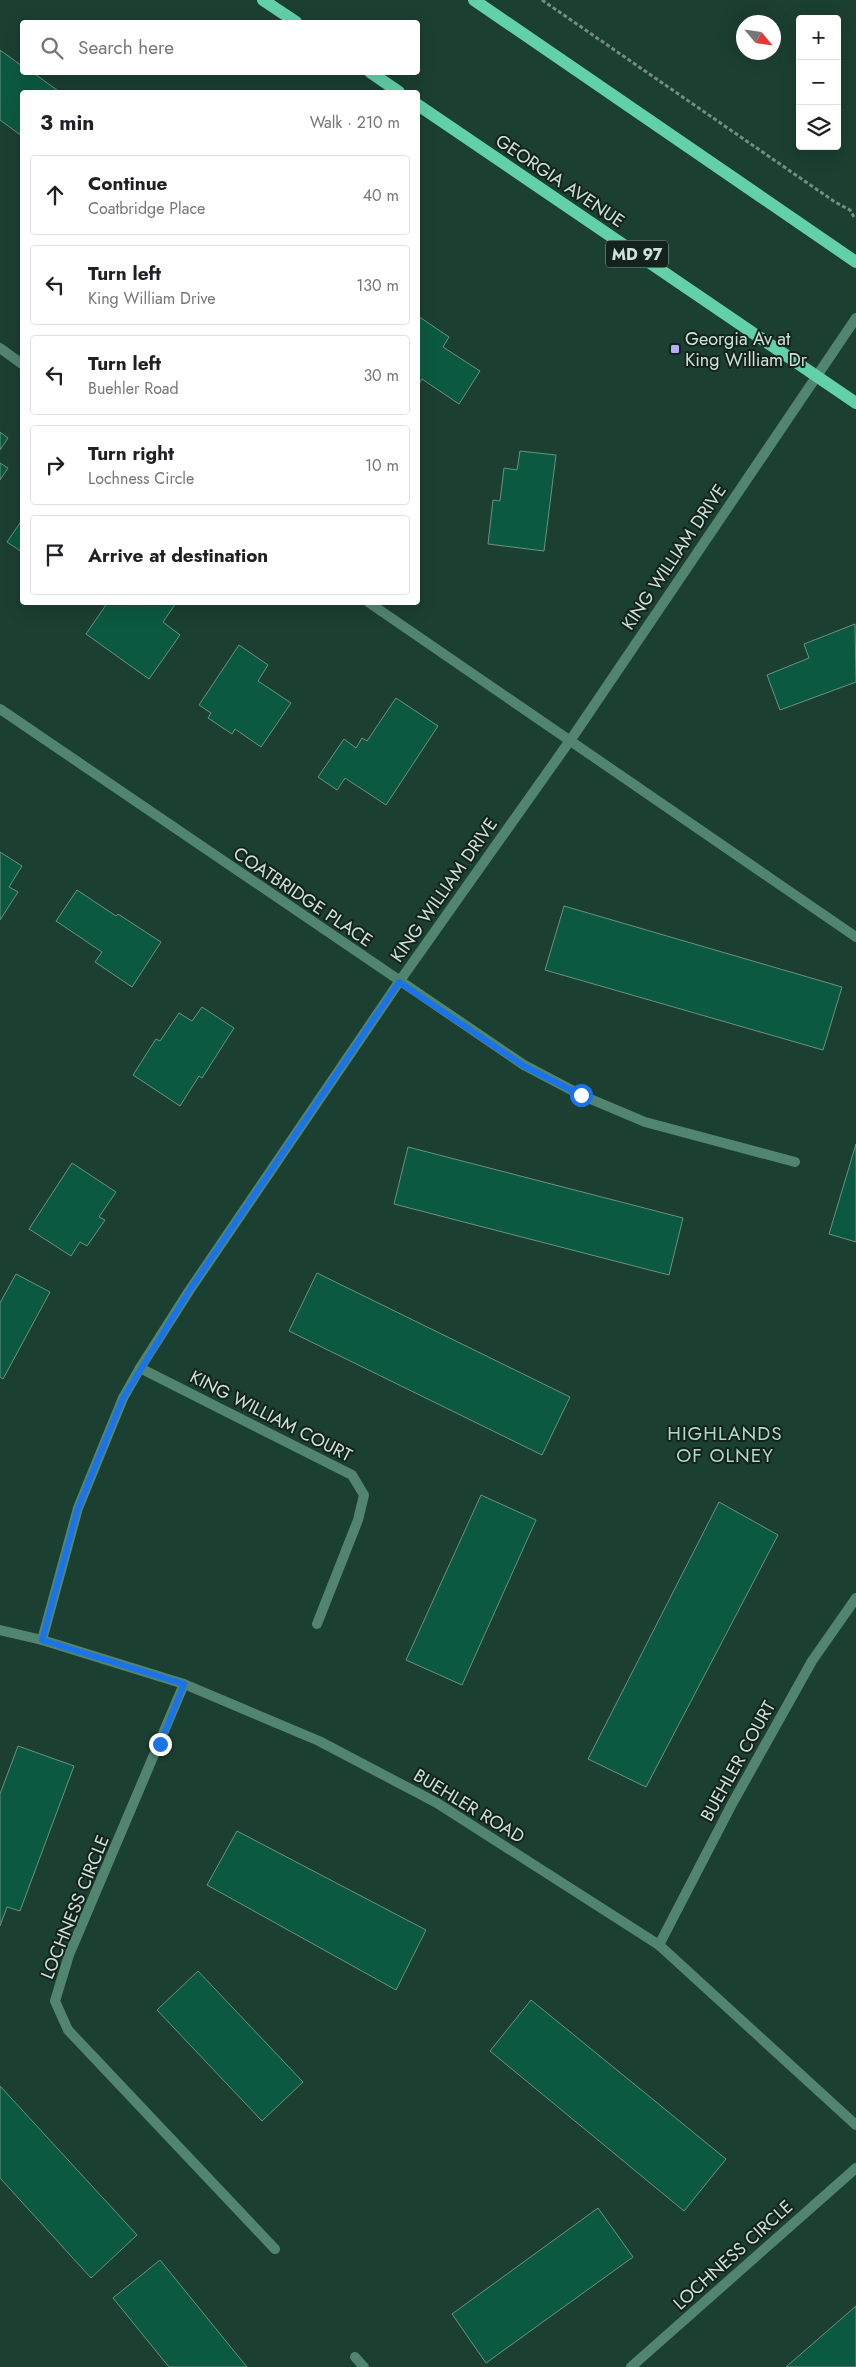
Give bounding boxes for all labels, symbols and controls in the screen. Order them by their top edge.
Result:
north arrow [736,15,781,60]
map controls [796,15,841,150]
button: + [796,15,841,60]
search box [20,20,420,75]
icon: search [38,34,66,62]
text: Search here [78,34,174,61]
button: − [796,60,841,105]
button: layers [796,105,841,150]
text: 3 min [40,108,94,138]
text: Walk · 210 m [310,111,400,134]
street label: GEORGIA AVENUE [490,128,630,234]
text: Continue [88,170,167,197]
icon: ahead [41,181,69,209]
text: 40 m [363,184,399,207]
text: Coatbridge Place [88,197,205,220]
road number: MD 97 [606,240,668,268]
text: Turn left [88,260,161,287]
icon: left [41,271,69,299]
text: 130 m [356,274,399,297]
text: King William Drive [88,287,216,310]
place label: Georgia Av at King William Dr [685,326,808,373]
marker: Georgia Av at King William Dr [669,343,681,355]
text: Turn left [88,350,161,377]
icon: left [41,361,69,389]
text: 30 m [363,364,399,387]
text: Buehler Road [88,377,179,400]
text: Turn right [88,440,174,467]
icon: right [41,451,69,479]
text: 10 m [365,454,399,477]
text: Lochness Circle [88,467,194,490]
street label: KING WILLIAM DRIVE [615,479,733,635]
icon: arrive [41,541,69,569]
text: Arrive at destination [88,542,268,569]
street label: KING WILLIAM DRIVE [384,812,504,968]
street label: COATBRIDGE PLACE [228,841,378,953]
route start [570,1084,593,1107]
street label: KING WILLIAM COURT [185,1364,357,1468]
district label: HIGHLANDS OF OLNEY [667,1420,783,1469]
street label: BUEHLER COURT [694,1696,782,1826]
route end [149,1733,172,1756]
street label: BUEHLER ROAD [409,1763,529,1849]
street label: LOCHNESS CIRCLE [34,1831,116,1983]
street label: LOCHNESS CIRCLE [667,2194,799,2316]

